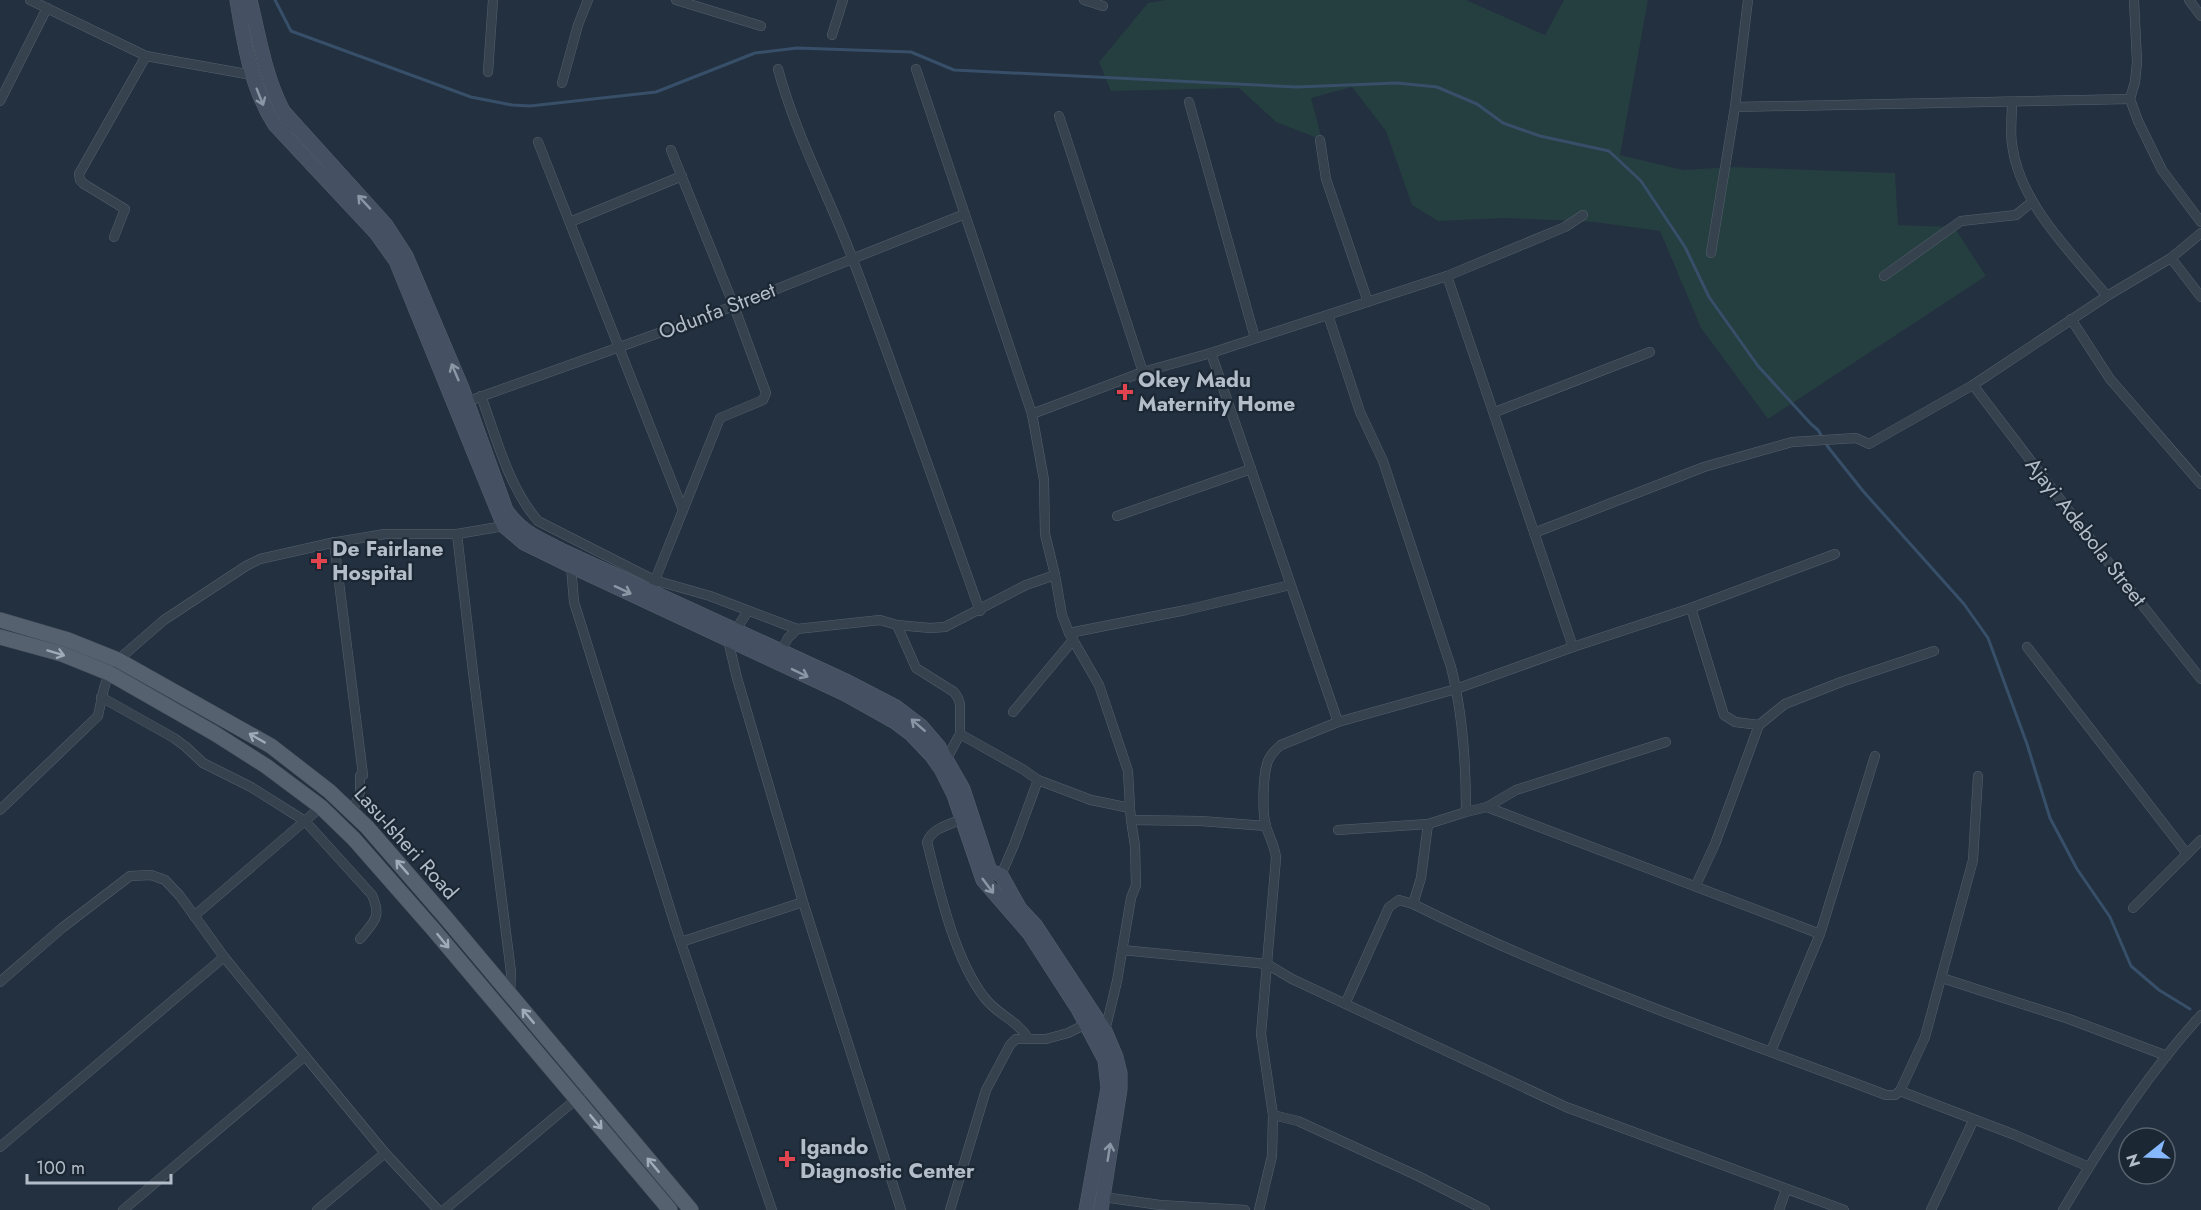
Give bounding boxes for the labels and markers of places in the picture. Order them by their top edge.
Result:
place label: Okey Madu Maternity Home [1138,365,1295,419]
marker: Okey Madu Maternity Home [1116,383,1134,401]
place label: De Fairlane Hospital [332,534,444,588]
marker: De Fairlane Hospital [310,552,328,570]
place label: Igando Diagnostic Center [800,1132,975,1186]
marker: Igando Diagnostic Center [778,1150,796,1168]

